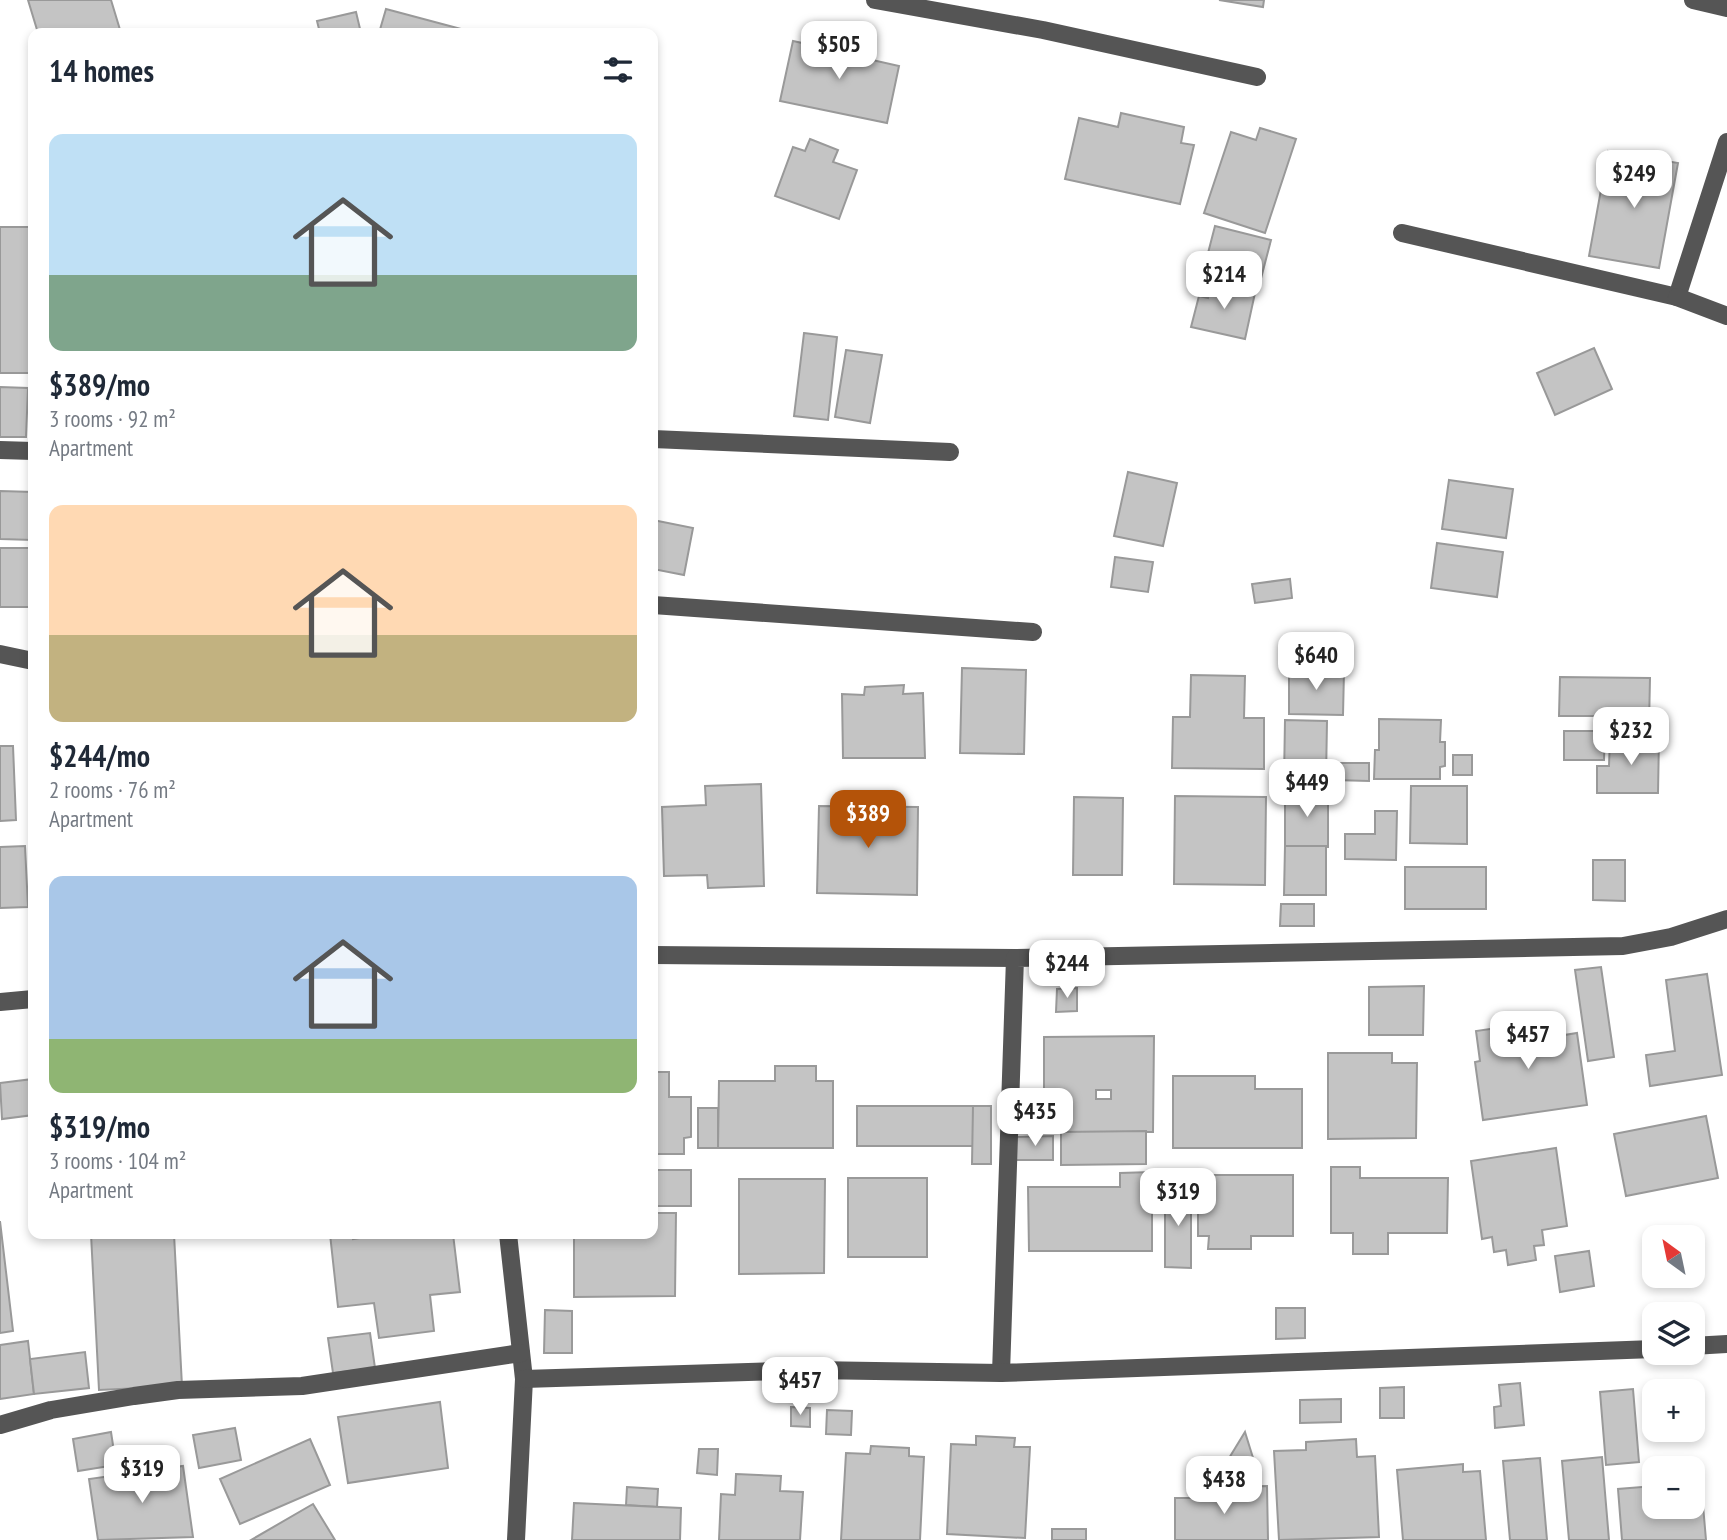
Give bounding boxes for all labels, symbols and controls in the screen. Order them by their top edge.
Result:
pin: $505 [798,22,880,81]
text: $505 [817,29,861,58]
text: 14 homes [49,51,154,90]
icon: filters [599,51,637,89]
pin: $249 [1593,150,1675,210]
text: $249 [1612,158,1656,187]
icon: home [280,179,406,305]
pin: $214 [1183,252,1265,311]
text: $214 [1202,259,1246,288]
text: $389/mo [49,365,150,404]
text: 3 rooms · 92 m² [49,404,176,433]
text: Apartment [49,433,133,462]
icon: home [280,550,406,676]
pin: $640 [1275,632,1357,692]
text: $640 [1294,640,1338,669]
pin: $232 [1590,708,1672,767]
text: $232 [1609,715,1653,744]
text: $244/mo [49,736,150,775]
pin: $449 [1266,760,1348,819]
text: $449 [1285,767,1329,796]
text: 2 rooms · 76 m² [49,775,176,804]
pin: $389 [827,790,909,850]
text: $389 [846,798,890,827]
text: Apartment [49,804,133,833]
icon: home [280,921,406,1047]
pin: $244 [1026,940,1108,1000]
text: $244 [1045,948,1089,977]
pin: $457 [1487,1012,1569,1071]
text: $457 [1506,1019,1550,1048]
pin: $435 [994,1088,1076,1148]
text: $435 [1013,1096,1057,1125]
text: $319/mo [49,1107,150,1146]
text: 3 rooms · 104 m² [49,1146,186,1175]
pin: $319 [1137,1168,1219,1228]
text: Apartment [49,1175,133,1204]
text: $319 [1156,1176,1200,1205]
north arrow [1642,1225,1704,1288]
map controls [1642,1225,1705,1519]
button: layers [1642,1302,1705,1365]
pin: $457 [759,1358,841,1417]
text: $457 [778,1365,822,1394]
button: + [1642,1379,1705,1442]
pin: $319 [101,1446,183,1505]
text: $319 [120,1453,164,1482]
pin: $438 [1183,1456,1265,1516]
button: − [1642,1456,1705,1519]
text: $438 [1202,1464,1246,1493]

